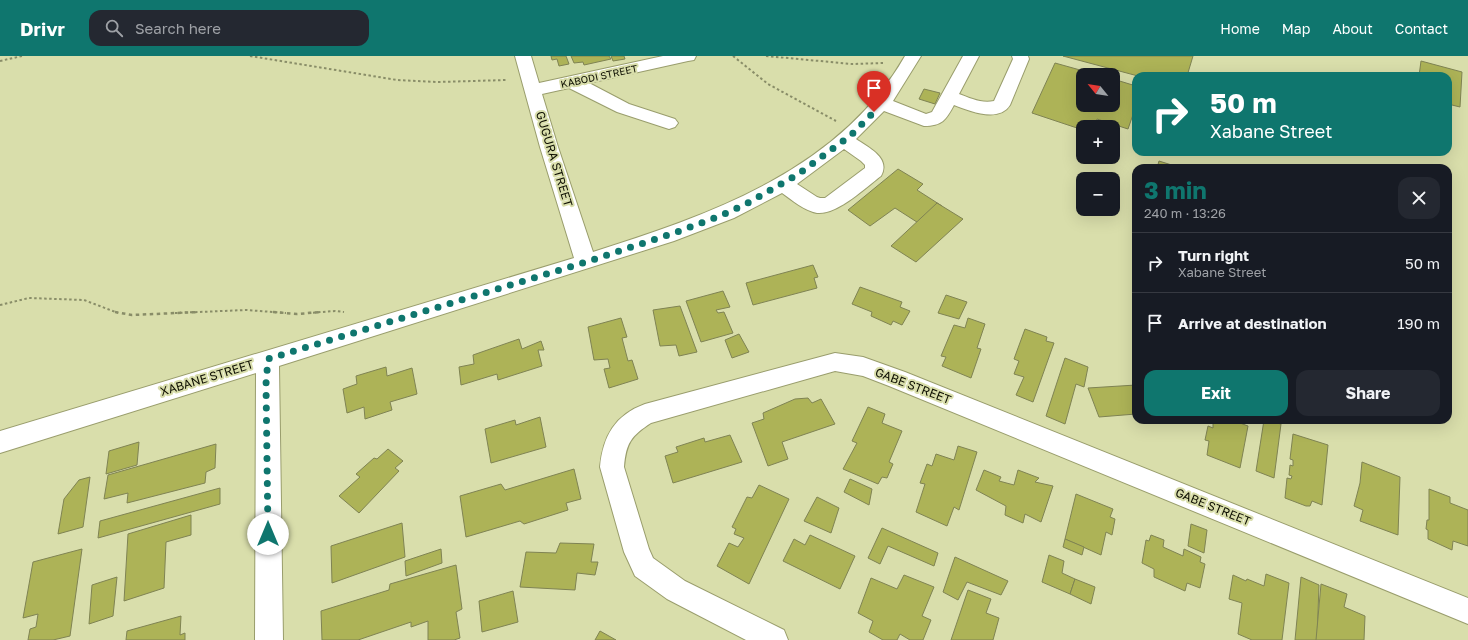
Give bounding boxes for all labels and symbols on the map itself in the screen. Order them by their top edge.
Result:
street label: KABODI STREET [559,62,639,90]
north arrow [1076,68,1120,112]
pin [857,71,891,112]
street label: GUGURA STREET [533,109,576,209]
street label: XABANE STREET [158,356,256,399]
street label: GABE STREET [873,364,954,407]
street label: GABE STREET [1173,485,1254,529]
position arrow [247,513,289,555]

